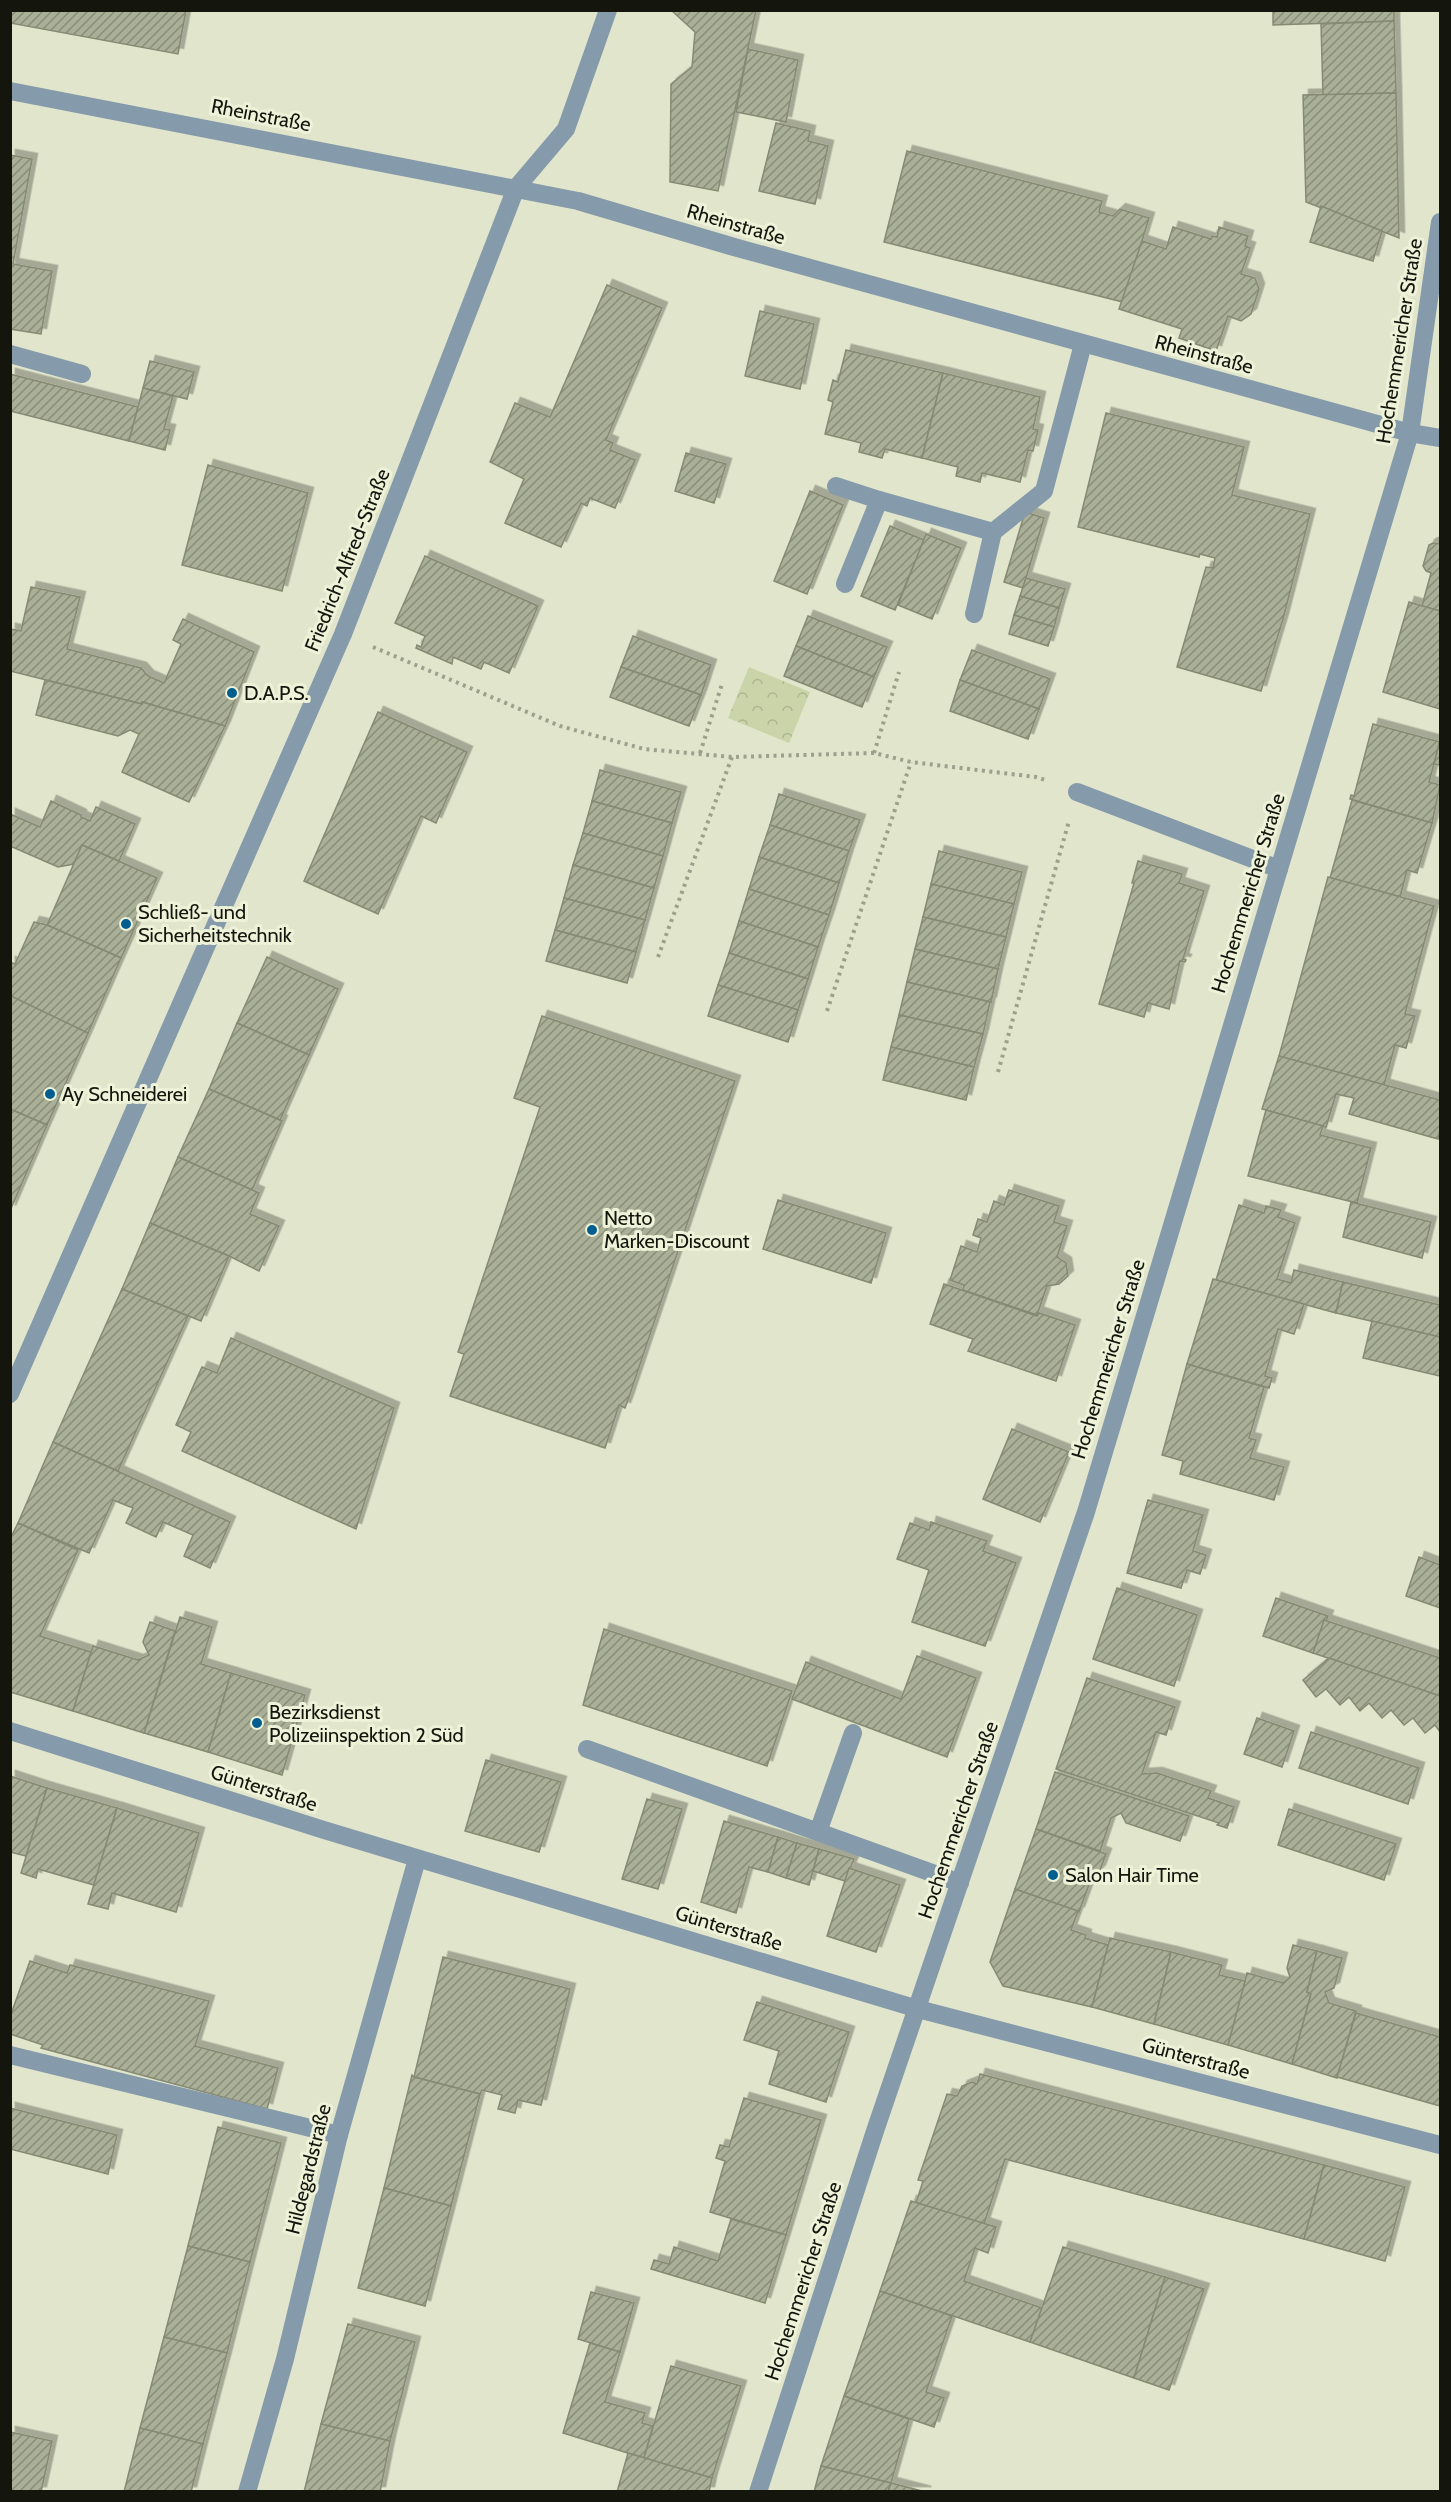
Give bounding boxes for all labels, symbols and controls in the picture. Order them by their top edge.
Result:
street label: Rheinstraße [209,94,313,136]
street label: Rheinstraße [684,199,788,249]
street label: Hochemmericher Straße [1371,237,1427,445]
street label: Rheinstraße [1152,329,1256,379]
street label: Friedrich-Alfred-Straße [299,465,395,655]
place label: D.A.P.S. [244,681,309,705]
marker: D.A.P.S. [225,686,239,700]
street label: Hochemmericher Straße [1206,790,1290,996]
place label: Schließ- und Sicherheitstechnik [138,900,292,947]
marker: Schließ- und Sicherheitstechnik [119,917,133,931]
place label: Ay Schneiderei [62,1082,187,1106]
marker: Ay Schneiderei [43,1087,57,1101]
place label: Netto Marken-Discount [604,1206,750,1253]
marker: Netto Marken-Discount [585,1223,599,1237]
street label: Hochemmericher Straße [1066,1256,1150,1462]
place label: Bezirksdienst Polizeiinspektion 2 Süd [269,1700,464,1747]
marker: Bezirksdienst Polizeiinspektion 2 Süd [250,1716,264,1730]
street label: Hochemmericher Straße [913,1718,1003,1922]
street label: Günterstraße [208,1760,320,1816]
place label: Salon Hair Time [1065,1863,1199,1887]
marker: Salon Hair Time [1046,1868,1060,1882]
street label: Günterstraße [673,1900,785,1956]
street label: Günterstraße [1140,2032,1252,2084]
street label: Hildegardstraße [280,2101,336,2237]
street label: Hochemmericher Straße [760,2179,846,2383]

